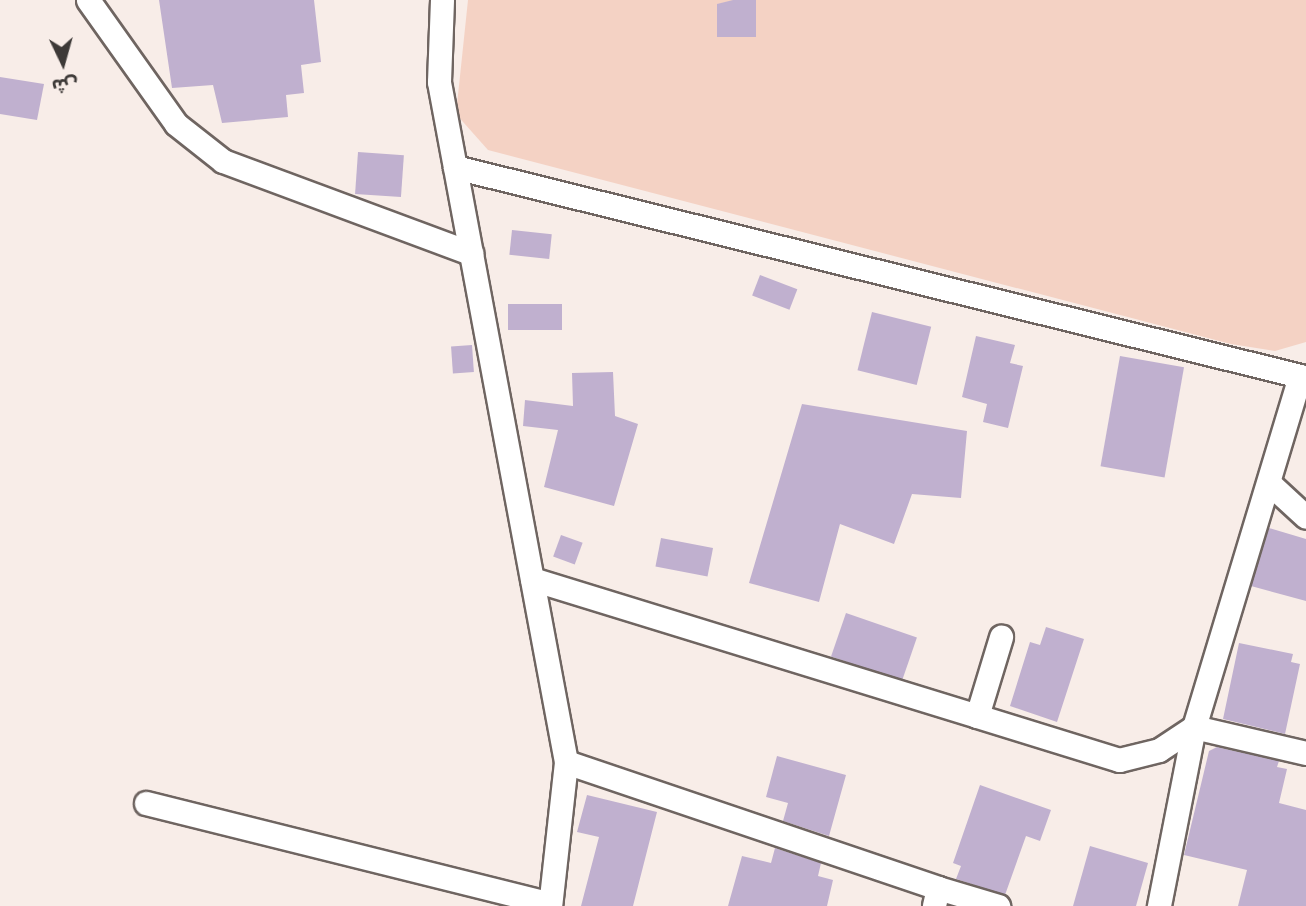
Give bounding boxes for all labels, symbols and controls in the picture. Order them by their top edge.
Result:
north arrow [28,28,98,98]
text: ش [51,74,79,95]

